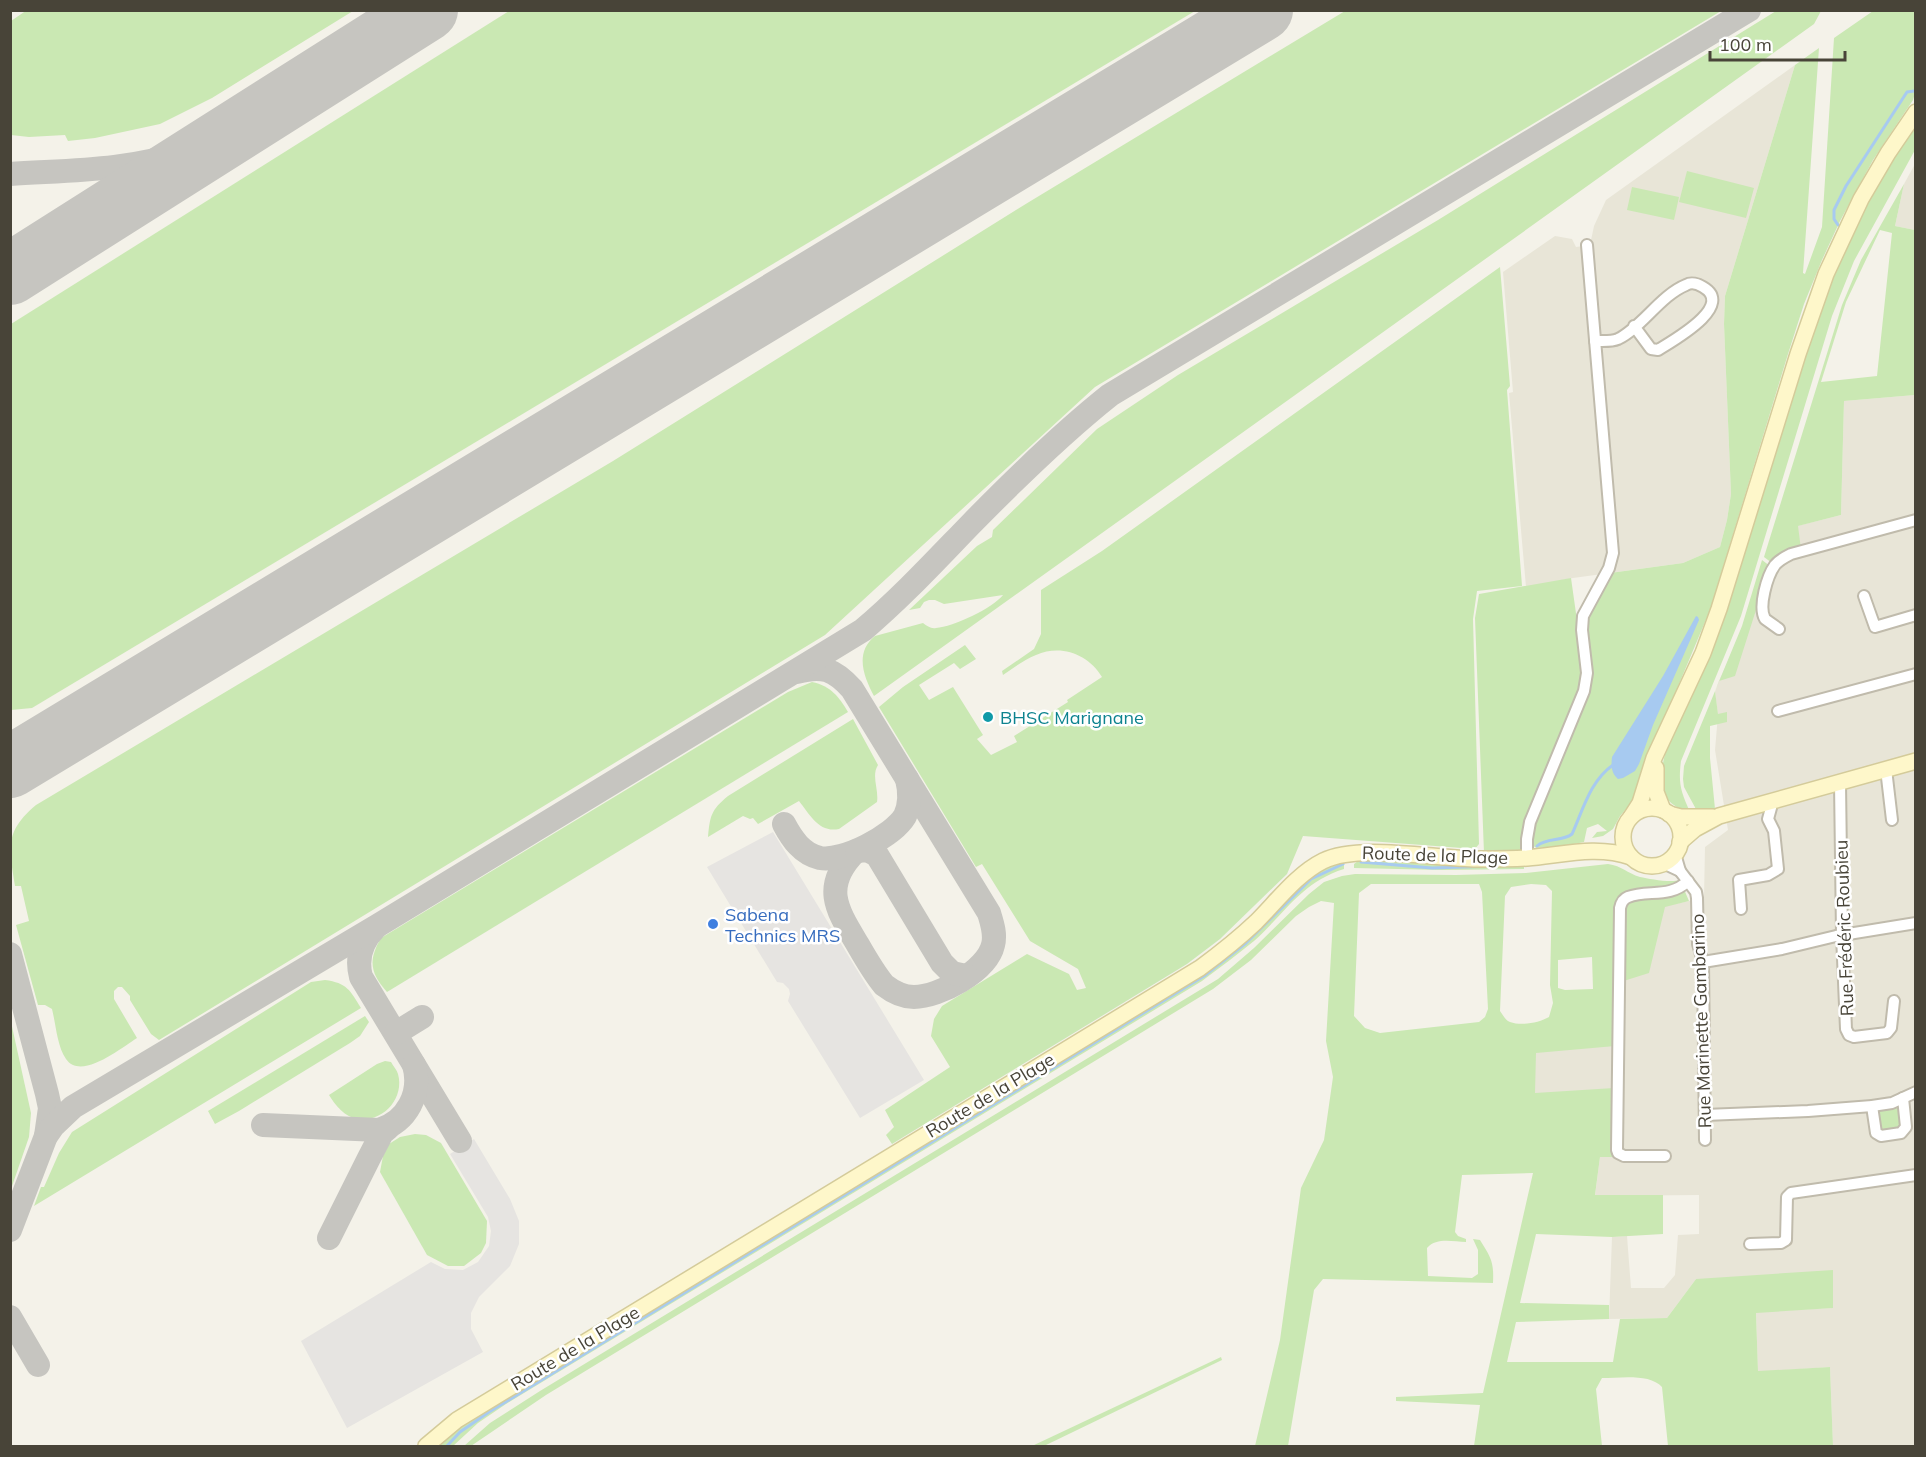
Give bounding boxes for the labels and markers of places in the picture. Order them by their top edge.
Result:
place label: BHSC Marignane [1000,706,1144,729]
marker: BHSC Marignane [981,710,995,724]
place label: Sabena Technics MRS [725,903,840,947]
marker: Sabena Technics MRS [706,917,720,931]

